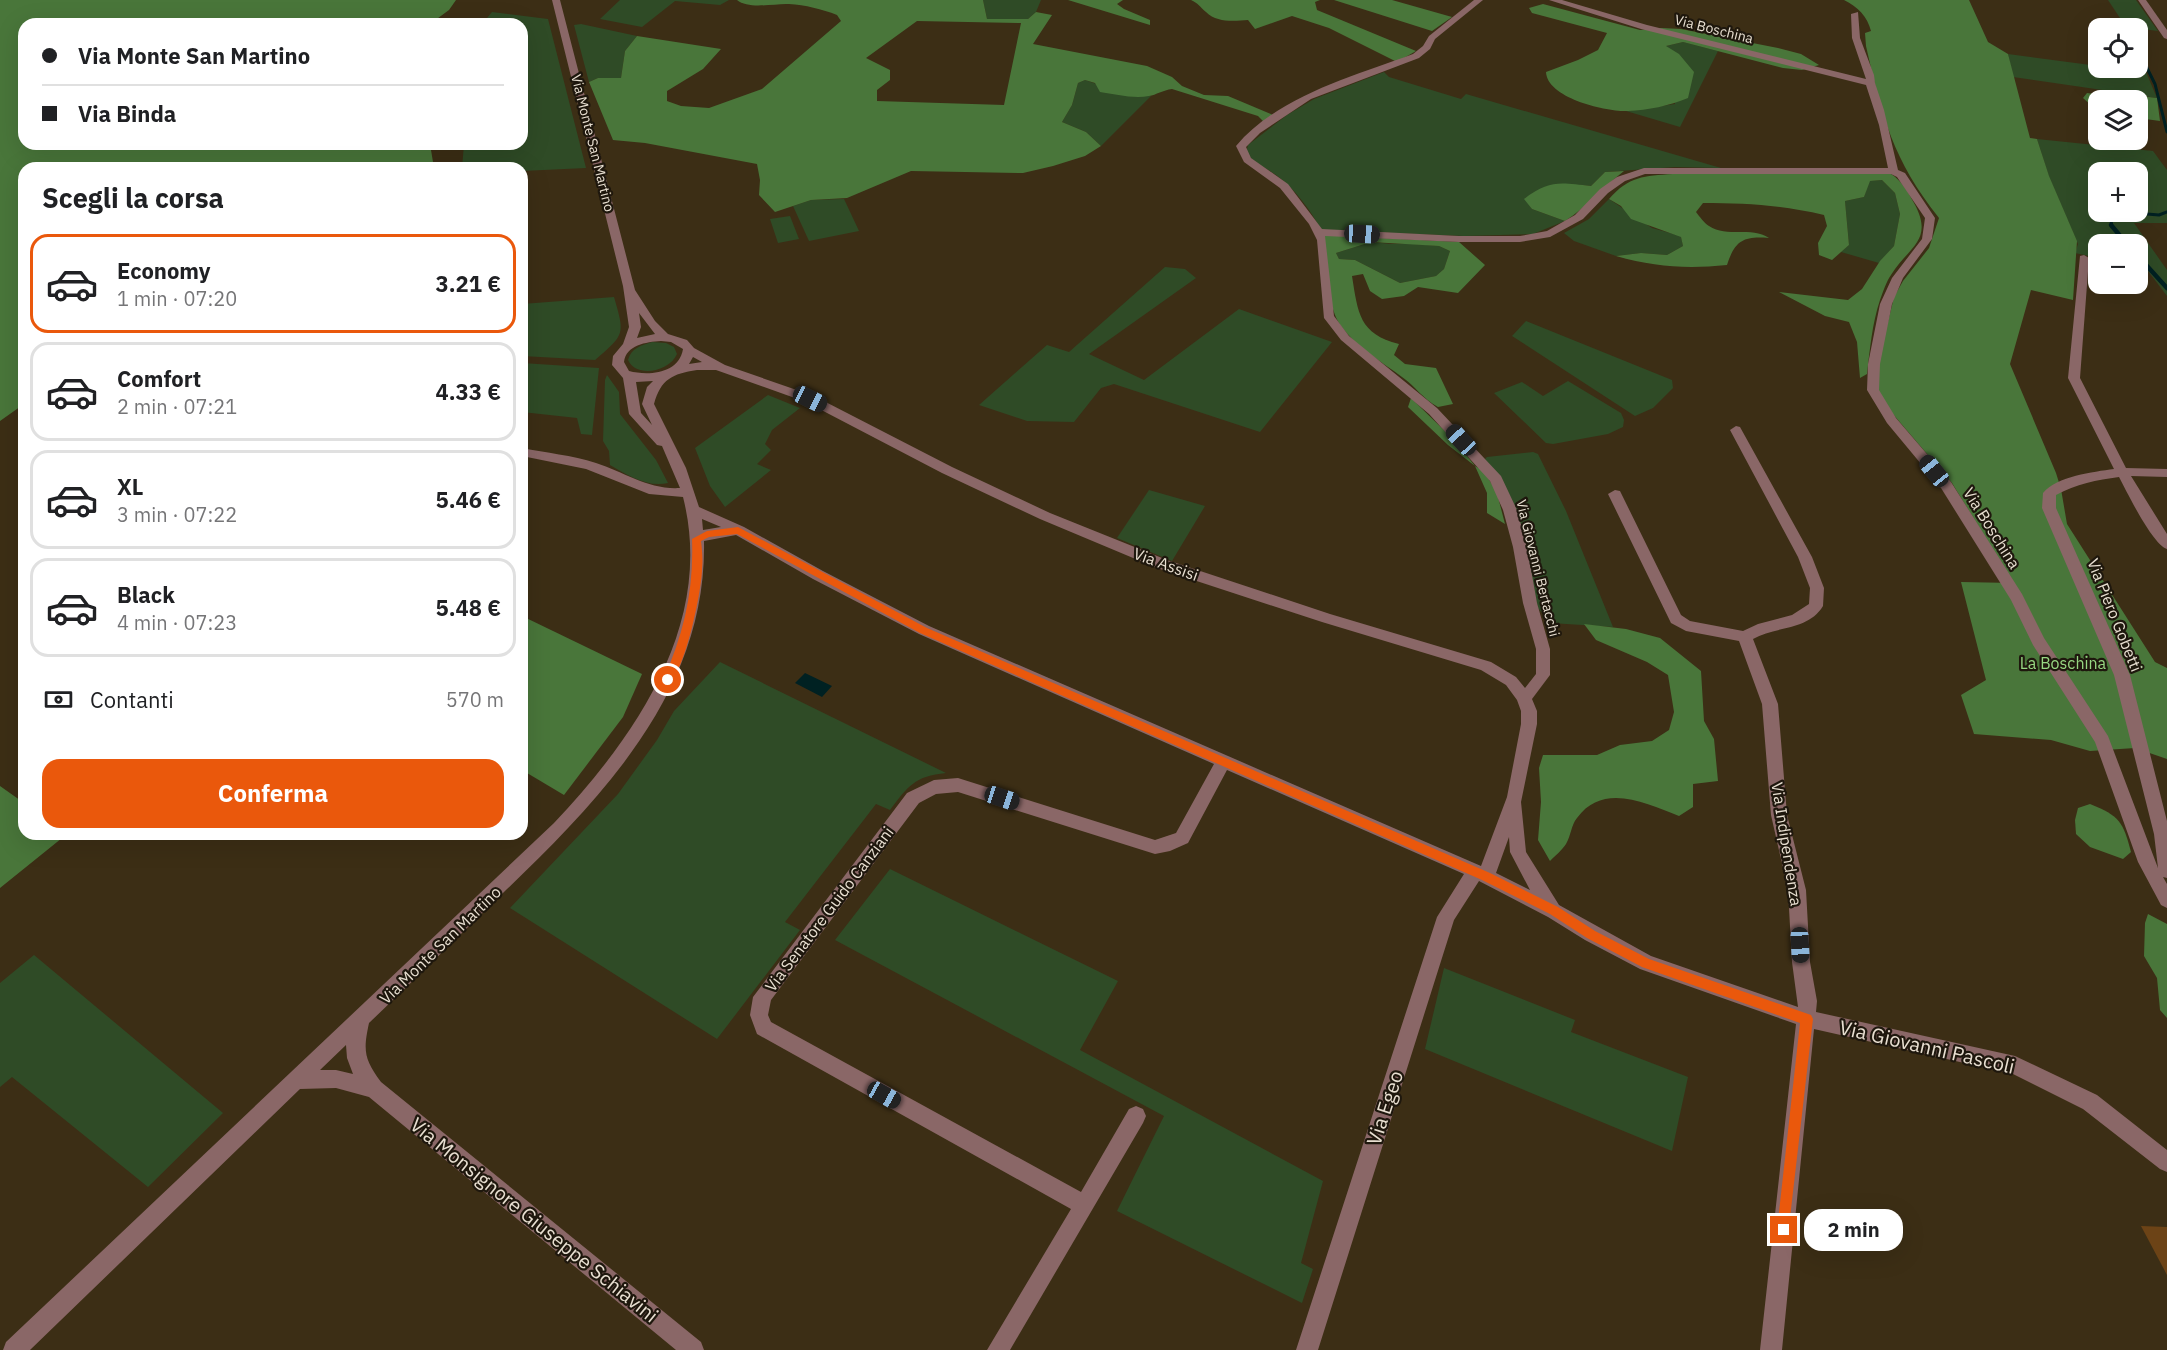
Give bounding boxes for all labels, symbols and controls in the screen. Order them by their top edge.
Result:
street label: Via Boschina [1673,11,1756,48]
map controls [2088,18,2148,294]
button: locate [2088,18,2148,78]
text: Via Monte San Martino [78,41,310,70]
street label: Via Monte San Martino [567,72,619,214]
button: layers [2088,90,2148,150]
text: Via Binda [78,99,176,128]
button: + [2088,162,2148,222]
text: Scegli la corsa [42,180,224,215]
car [1344,224,1380,244]
button: − [2088,234,2148,294]
text: Economy [117,256,211,285]
icon: car [45,257,99,311]
text: 3.21 € [436,269,501,298]
text: 1 min · 07:20 [117,285,237,312]
text: Comfort [117,364,201,393]
icon: car [45,365,99,419]
text: 4.33 € [436,377,501,406]
car [790,383,830,415]
text: 2 min · 07:21 [117,393,237,420]
car [1442,421,1480,459]
car [1916,451,1952,491]
text: XL [117,472,143,501]
icon: car [45,473,99,527]
street label: Via Boschina [1959,484,2025,573]
text: 5.46 € [436,485,501,514]
street label: Via Giovanni Bertacchi [1512,498,1564,638]
text: 3 min · 07:22 [117,501,237,528]
street label: Via Assisi [1131,543,1201,585]
street label: Via Piero Gobetti [2083,555,2147,675]
text: Black [117,580,175,609]
icon: car [45,581,99,635]
text: 5.48 € [436,593,501,622]
text: 4 min · 07:23 [117,609,237,636]
park label: La Boschina [2020,653,2107,673]
route start [654,666,681,693]
icon: cash [42,683,75,716]
text: Contanti [90,685,174,714]
text: 570 m [446,686,504,713]
button: Conferma [42,759,504,828]
street label: Via Indipendenza [1767,781,1807,908]
car [982,784,1022,812]
street label: Via Senatore Guido Canziani [760,823,898,995]
street label: Via Monte San Martino [375,882,505,1008]
car [1790,927,1810,963]
street label: Via Giovanni Pascoli [1837,1013,2017,1080]
street label: Via Egeo [1360,1067,1409,1149]
car [864,1078,904,1112]
street label: Via Monsignore Giuseppe Schiavini [405,1111,664,1328]
callout: 2 min [1805,1209,1904,1251]
route end [1770,1216,1797,1243]
text: 2 min [1827,1216,1880,1243]

